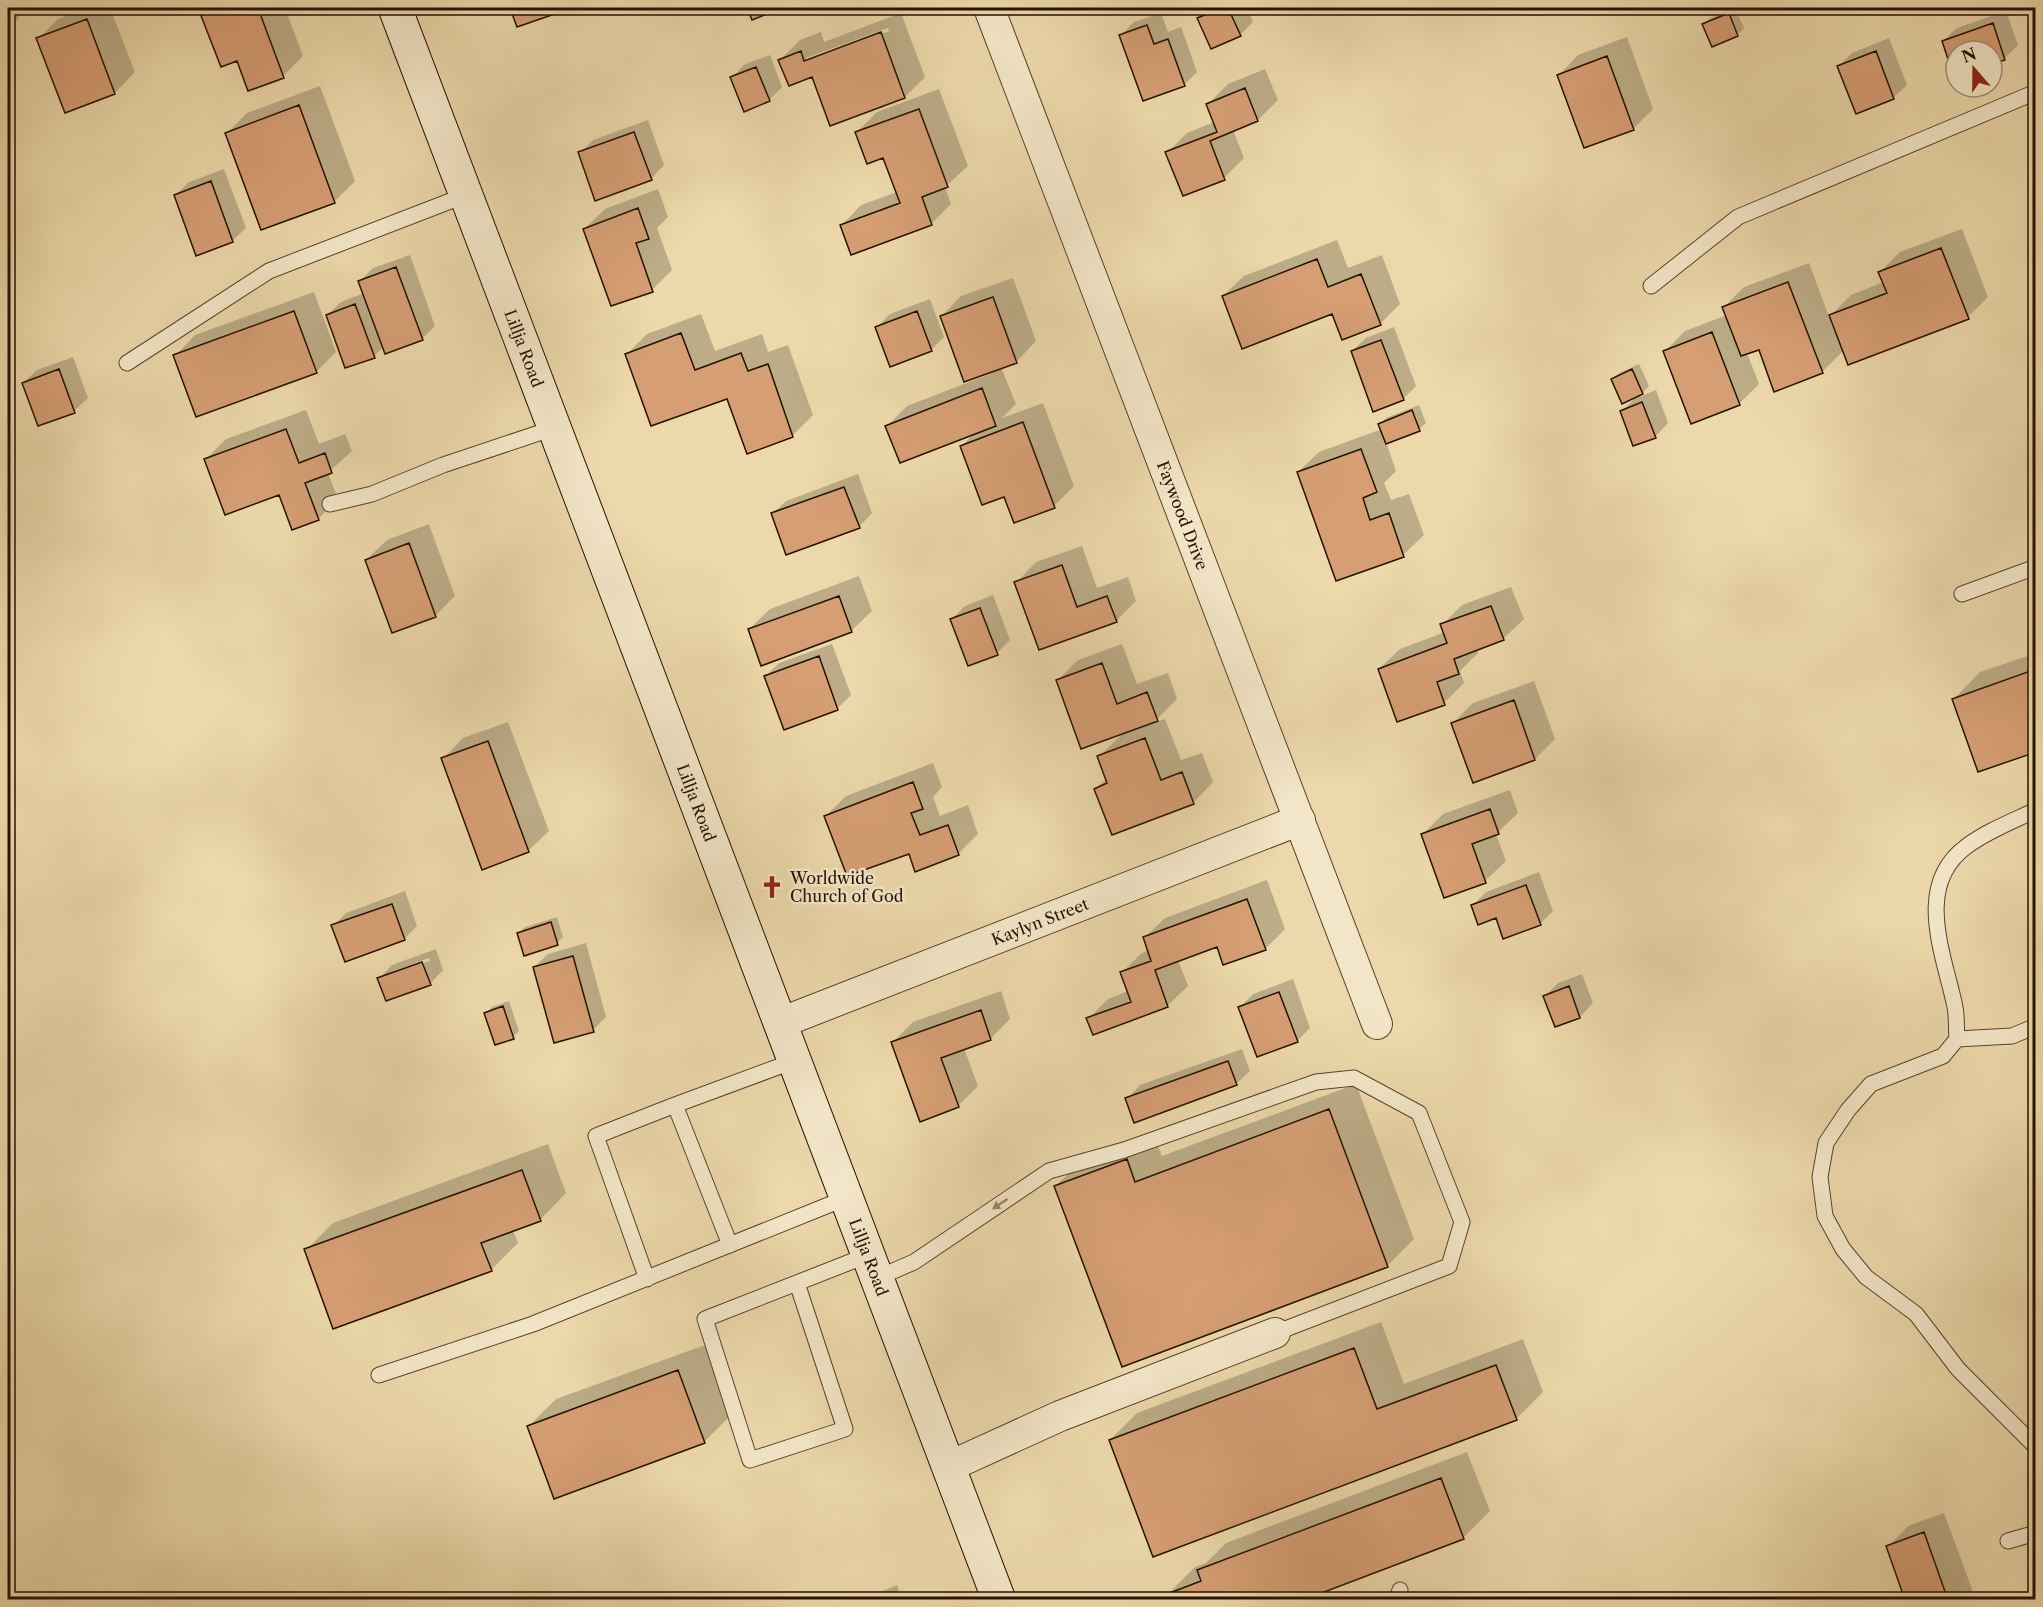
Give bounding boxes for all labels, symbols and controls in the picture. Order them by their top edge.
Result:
north arrow [1944,39,2004,99]
text: N [1959,43,1979,67]
street label: Lillja Road [500,307,548,390]
street label: Faywood Drive [1153,458,1213,573]
street label: Lillja Road [673,761,720,845]
place label: Worldwide Church of God [789,868,904,906]
church icon: Worldwide Church of God [759,874,785,900]
street label: Kaylyn Street [988,893,1092,950]
one-way arrow [993,1198,1009,1210]
street label: Lillja Road [845,1215,893,1299]

